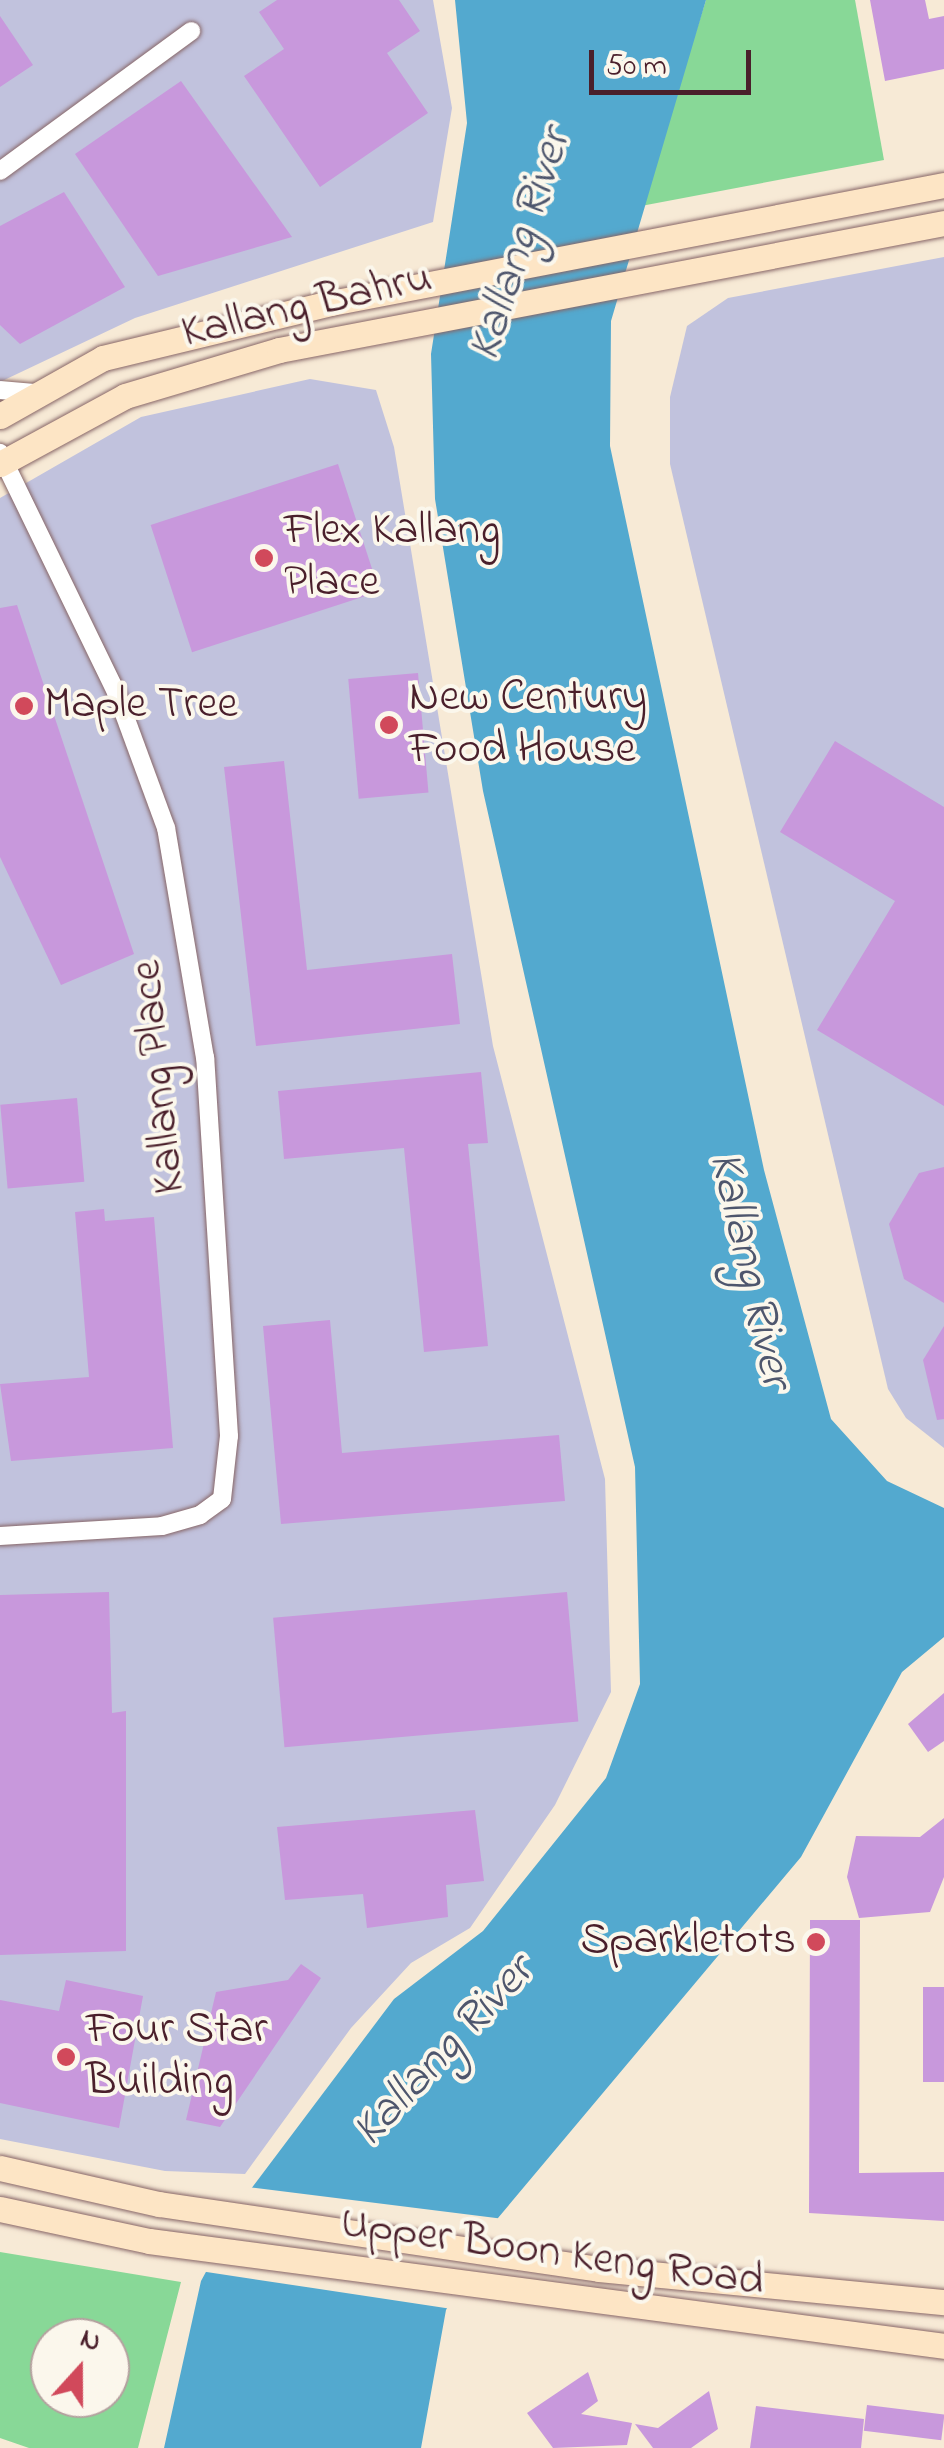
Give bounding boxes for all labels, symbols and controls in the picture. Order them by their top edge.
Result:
scale bar [594,30,756,92]
text: 50 m [606,45,667,89]
water label: Kallang River [457,122,585,368]
street label: Kallang Bahru [177,252,437,362]
place label: Flex Kallang Place [284,505,500,611]
marker: Flex Kallang Place [253,547,275,569]
place label: New Century Food House [409,672,647,778]
place label: Maple Tree [44,679,238,733]
marker: Maple Tree [13,695,35,717]
marker: New Century Food House [378,714,400,736]
street label: Kallang Place [121,958,199,1196]
water label: Kallang River [694,1147,804,1393]
place label: Sparkletots [580,1915,796,1969]
marker: Sparkletots [805,1931,827,1953]
water label: Kallang River [341,1945,547,2159]
place label: Four Star Building [86,2004,268,2110]
marker: Four Star Building [55,2046,77,2068]
street label: Upper Boon Keng Road [337,2198,767,2310]
north arrow [30,2318,130,2418]
text: N [74,2319,106,2364]

